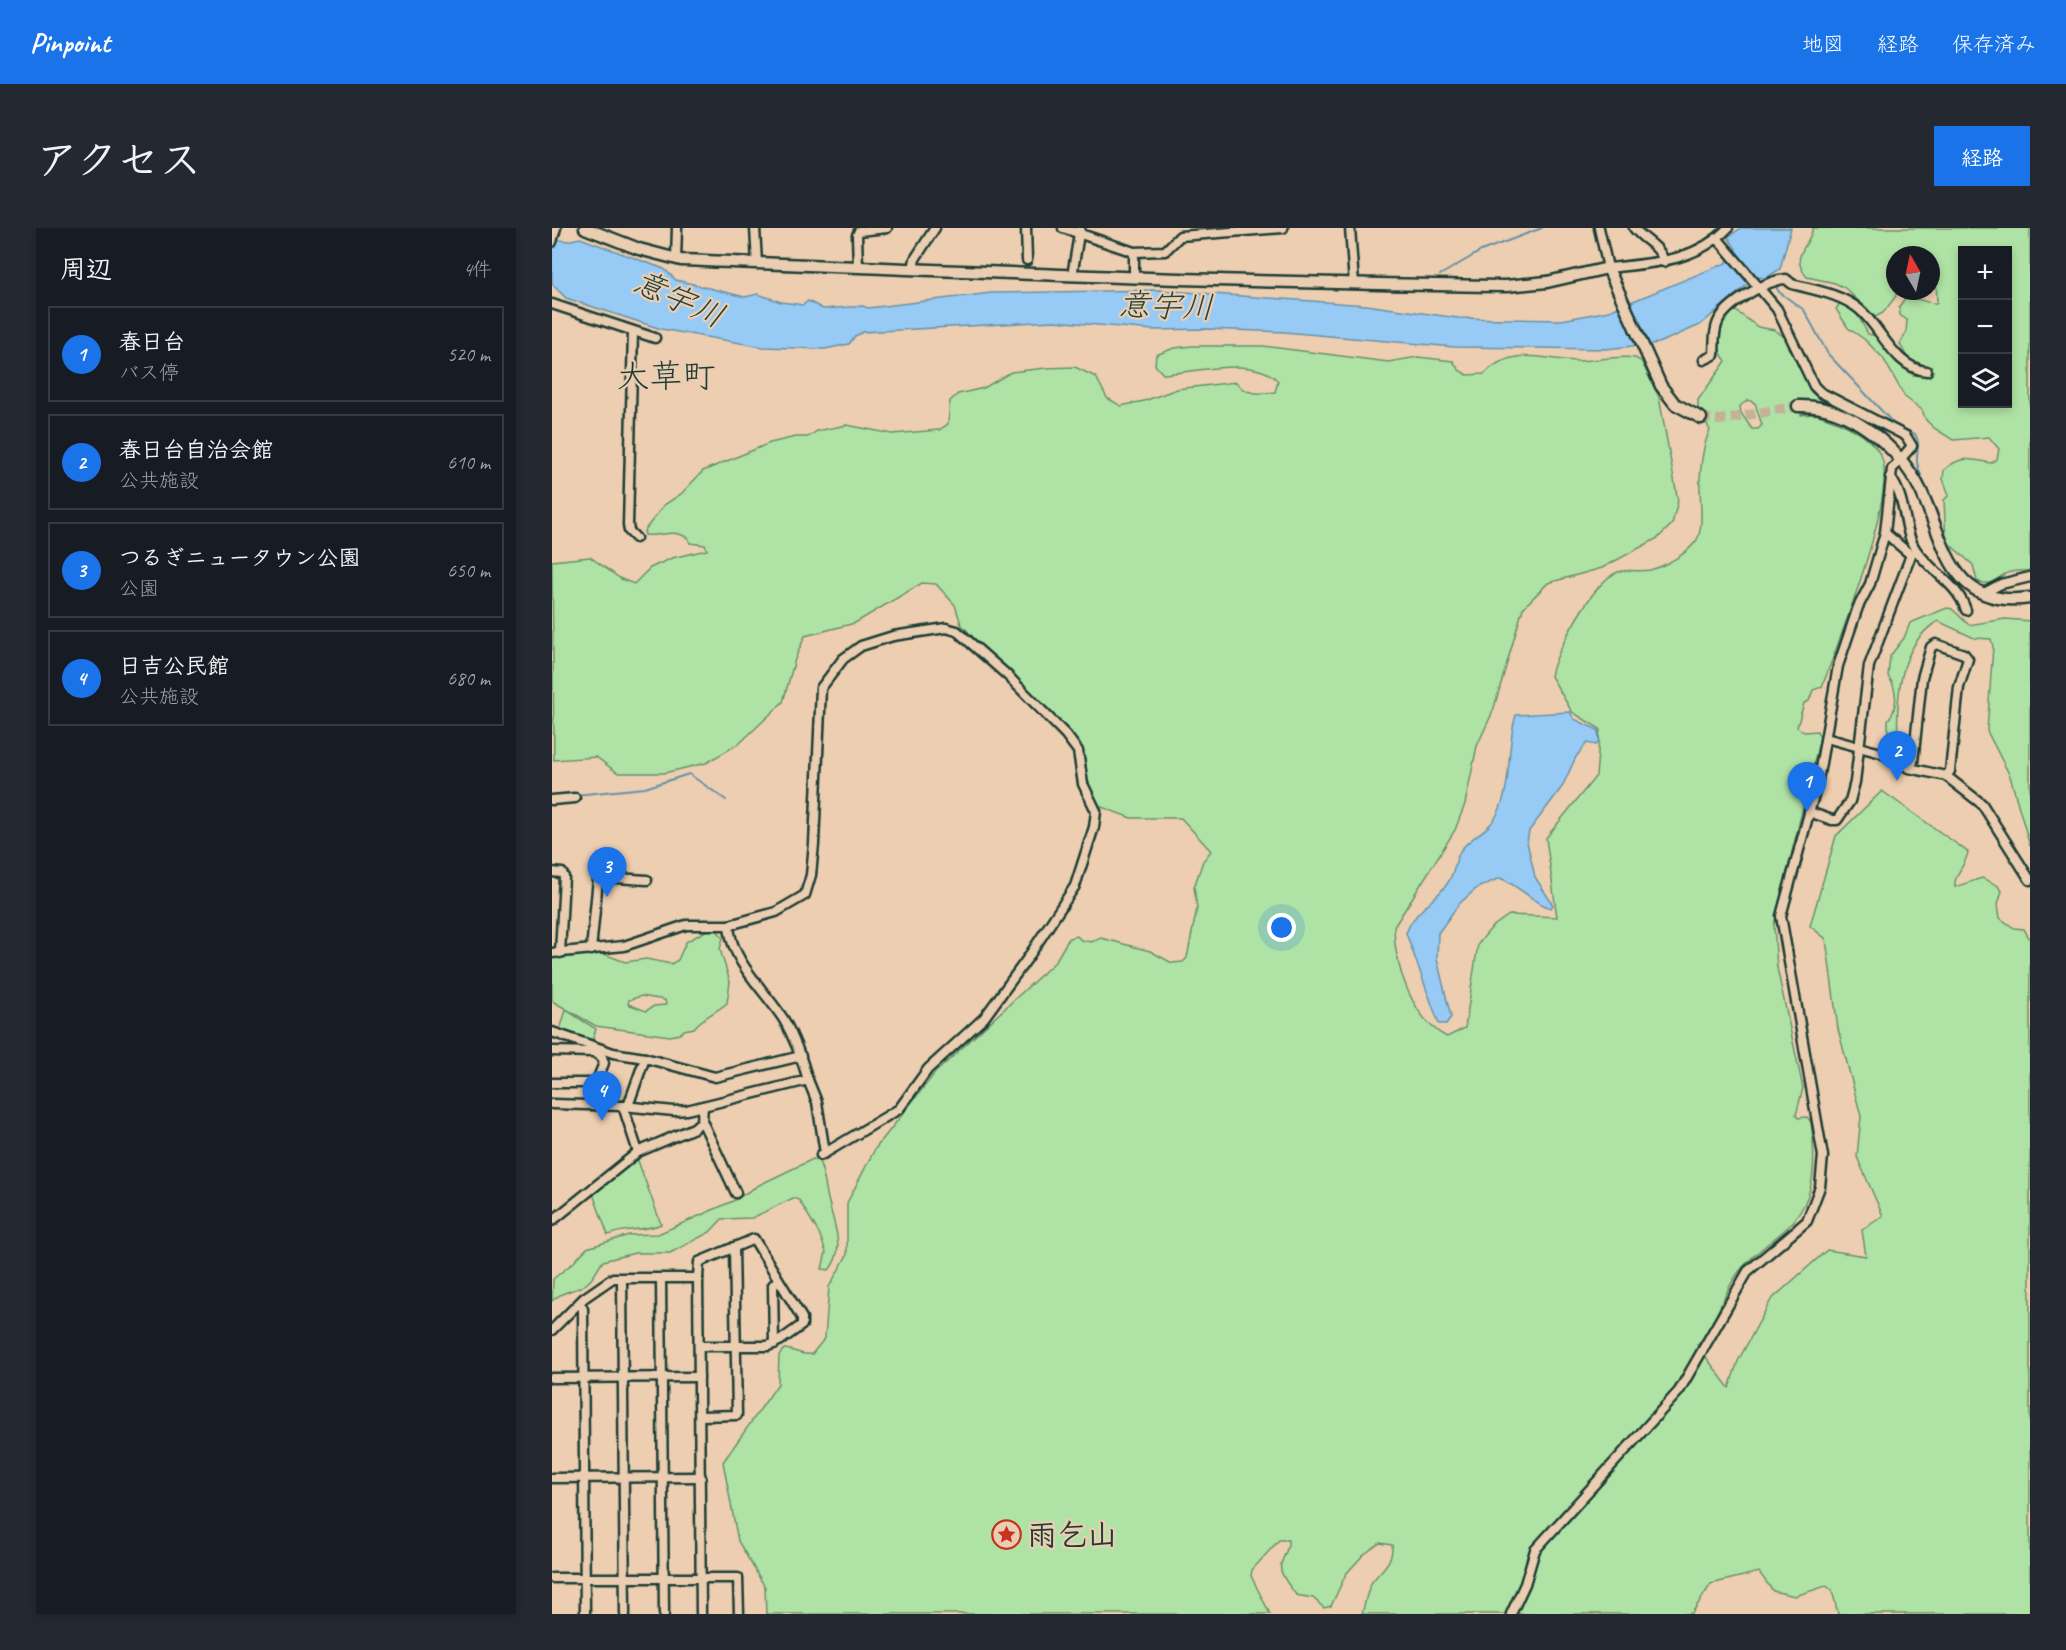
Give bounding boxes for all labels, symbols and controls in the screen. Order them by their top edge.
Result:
text: Pinpoint [30,25,110,60]
text: 地図 [1802,31,1844,57]
text: 経路 [1877,31,1919,57]
text: 保存済み [1952,31,2036,57]
button: 経路 [1934,126,2030,186]
text: アクセス [36,134,201,187]
north arrow [1886,246,1940,300]
map controls [1958,246,2012,408]
button: + [1958,246,2012,300]
text: 周辺 [60,253,112,286]
text: 4件 [463,257,492,282]
water label: 意宇川 [627,261,731,337]
water label: 意宇川 [1117,284,1215,328]
button: − [1958,300,2012,354]
text: 春日台 [119,328,185,356]
text: 1 [77,342,86,367]
text: 520 m [447,342,490,367]
button: layers [1958,354,2012,408]
district label: 大草町 [617,355,716,397]
text: バス停 [119,360,179,385]
text: 春日台自治会館 [119,436,273,464]
text: 2 [77,450,86,475]
text: 610 m [447,450,490,475]
text: 公共施設 [119,468,199,493]
text: つるぎニュータウン公園 [119,544,361,572]
text: 3 [77,558,86,583]
text: 650 m [447,558,490,583]
text: 公園 [119,576,159,601]
text: 日吉公民館 [119,652,229,680]
text: 4 [77,666,86,691]
text: 680 m [447,666,490,691]
text: 公共施設 [119,684,199,709]
pin: 2 [1878,732,1916,781]
pin: 1 [1788,762,1826,812]
pin: 3 [588,848,626,897]
your location [1267,913,1296,942]
pin: 4 [583,1072,622,1121]
place label: 雨乞山 [1027,1516,1117,1554]
place icon: 雨乞山 [990,1519,1022,1551]

